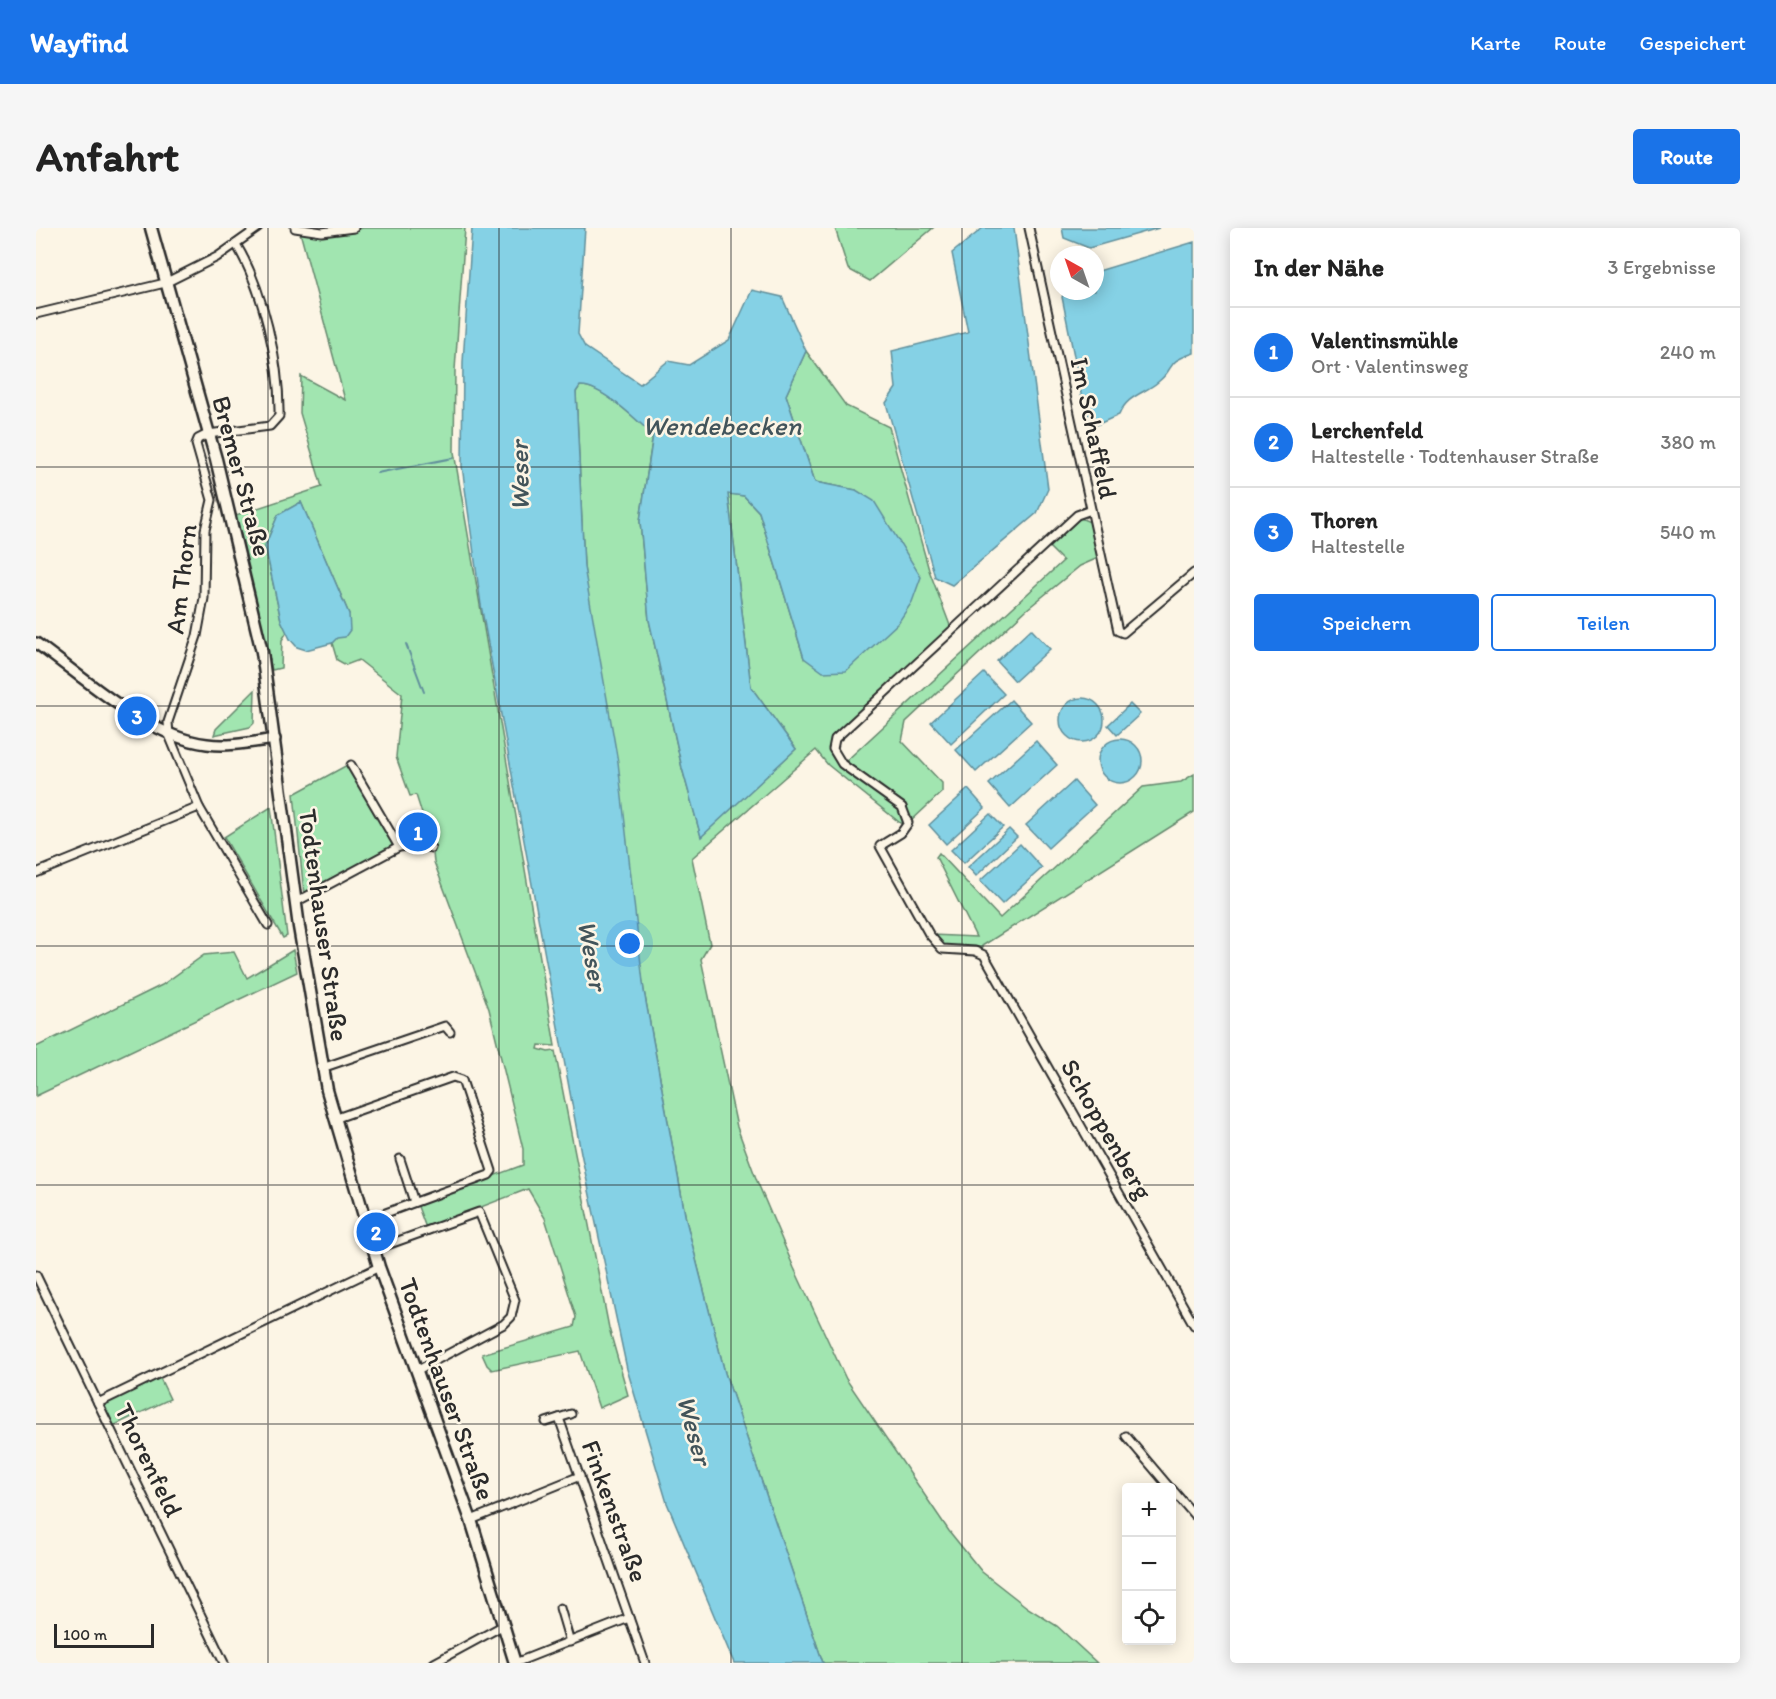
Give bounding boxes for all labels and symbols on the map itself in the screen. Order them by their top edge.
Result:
north arrow [1050,246,1104,300]
street label: Im Schaffeld [1063,354,1125,502]
street label: Bremer Straße [205,392,279,560]
water label: Wendebecken [642,409,802,442]
water label: Weser [502,438,536,511]
street label: Am Thorn [158,522,204,636]
pin: 3 [118,694,156,738]
street label: Todtenhauser Straße [292,807,356,1043]
pin: 1 [398,810,437,854]
water label: Weser [571,918,616,995]
your location [615,929,644,958]
street label: Schoppenberg [1054,1053,1160,1206]
pin: 2 [356,1210,396,1254]
street label: Todtenhauser Straße [392,1273,502,1505]
water label: Weser [670,1392,721,1471]
street label: Thorenfeld [108,1398,190,1522]
street label: Finkenstraße [575,1436,655,1586]
scale bar [54,1621,154,1648]

